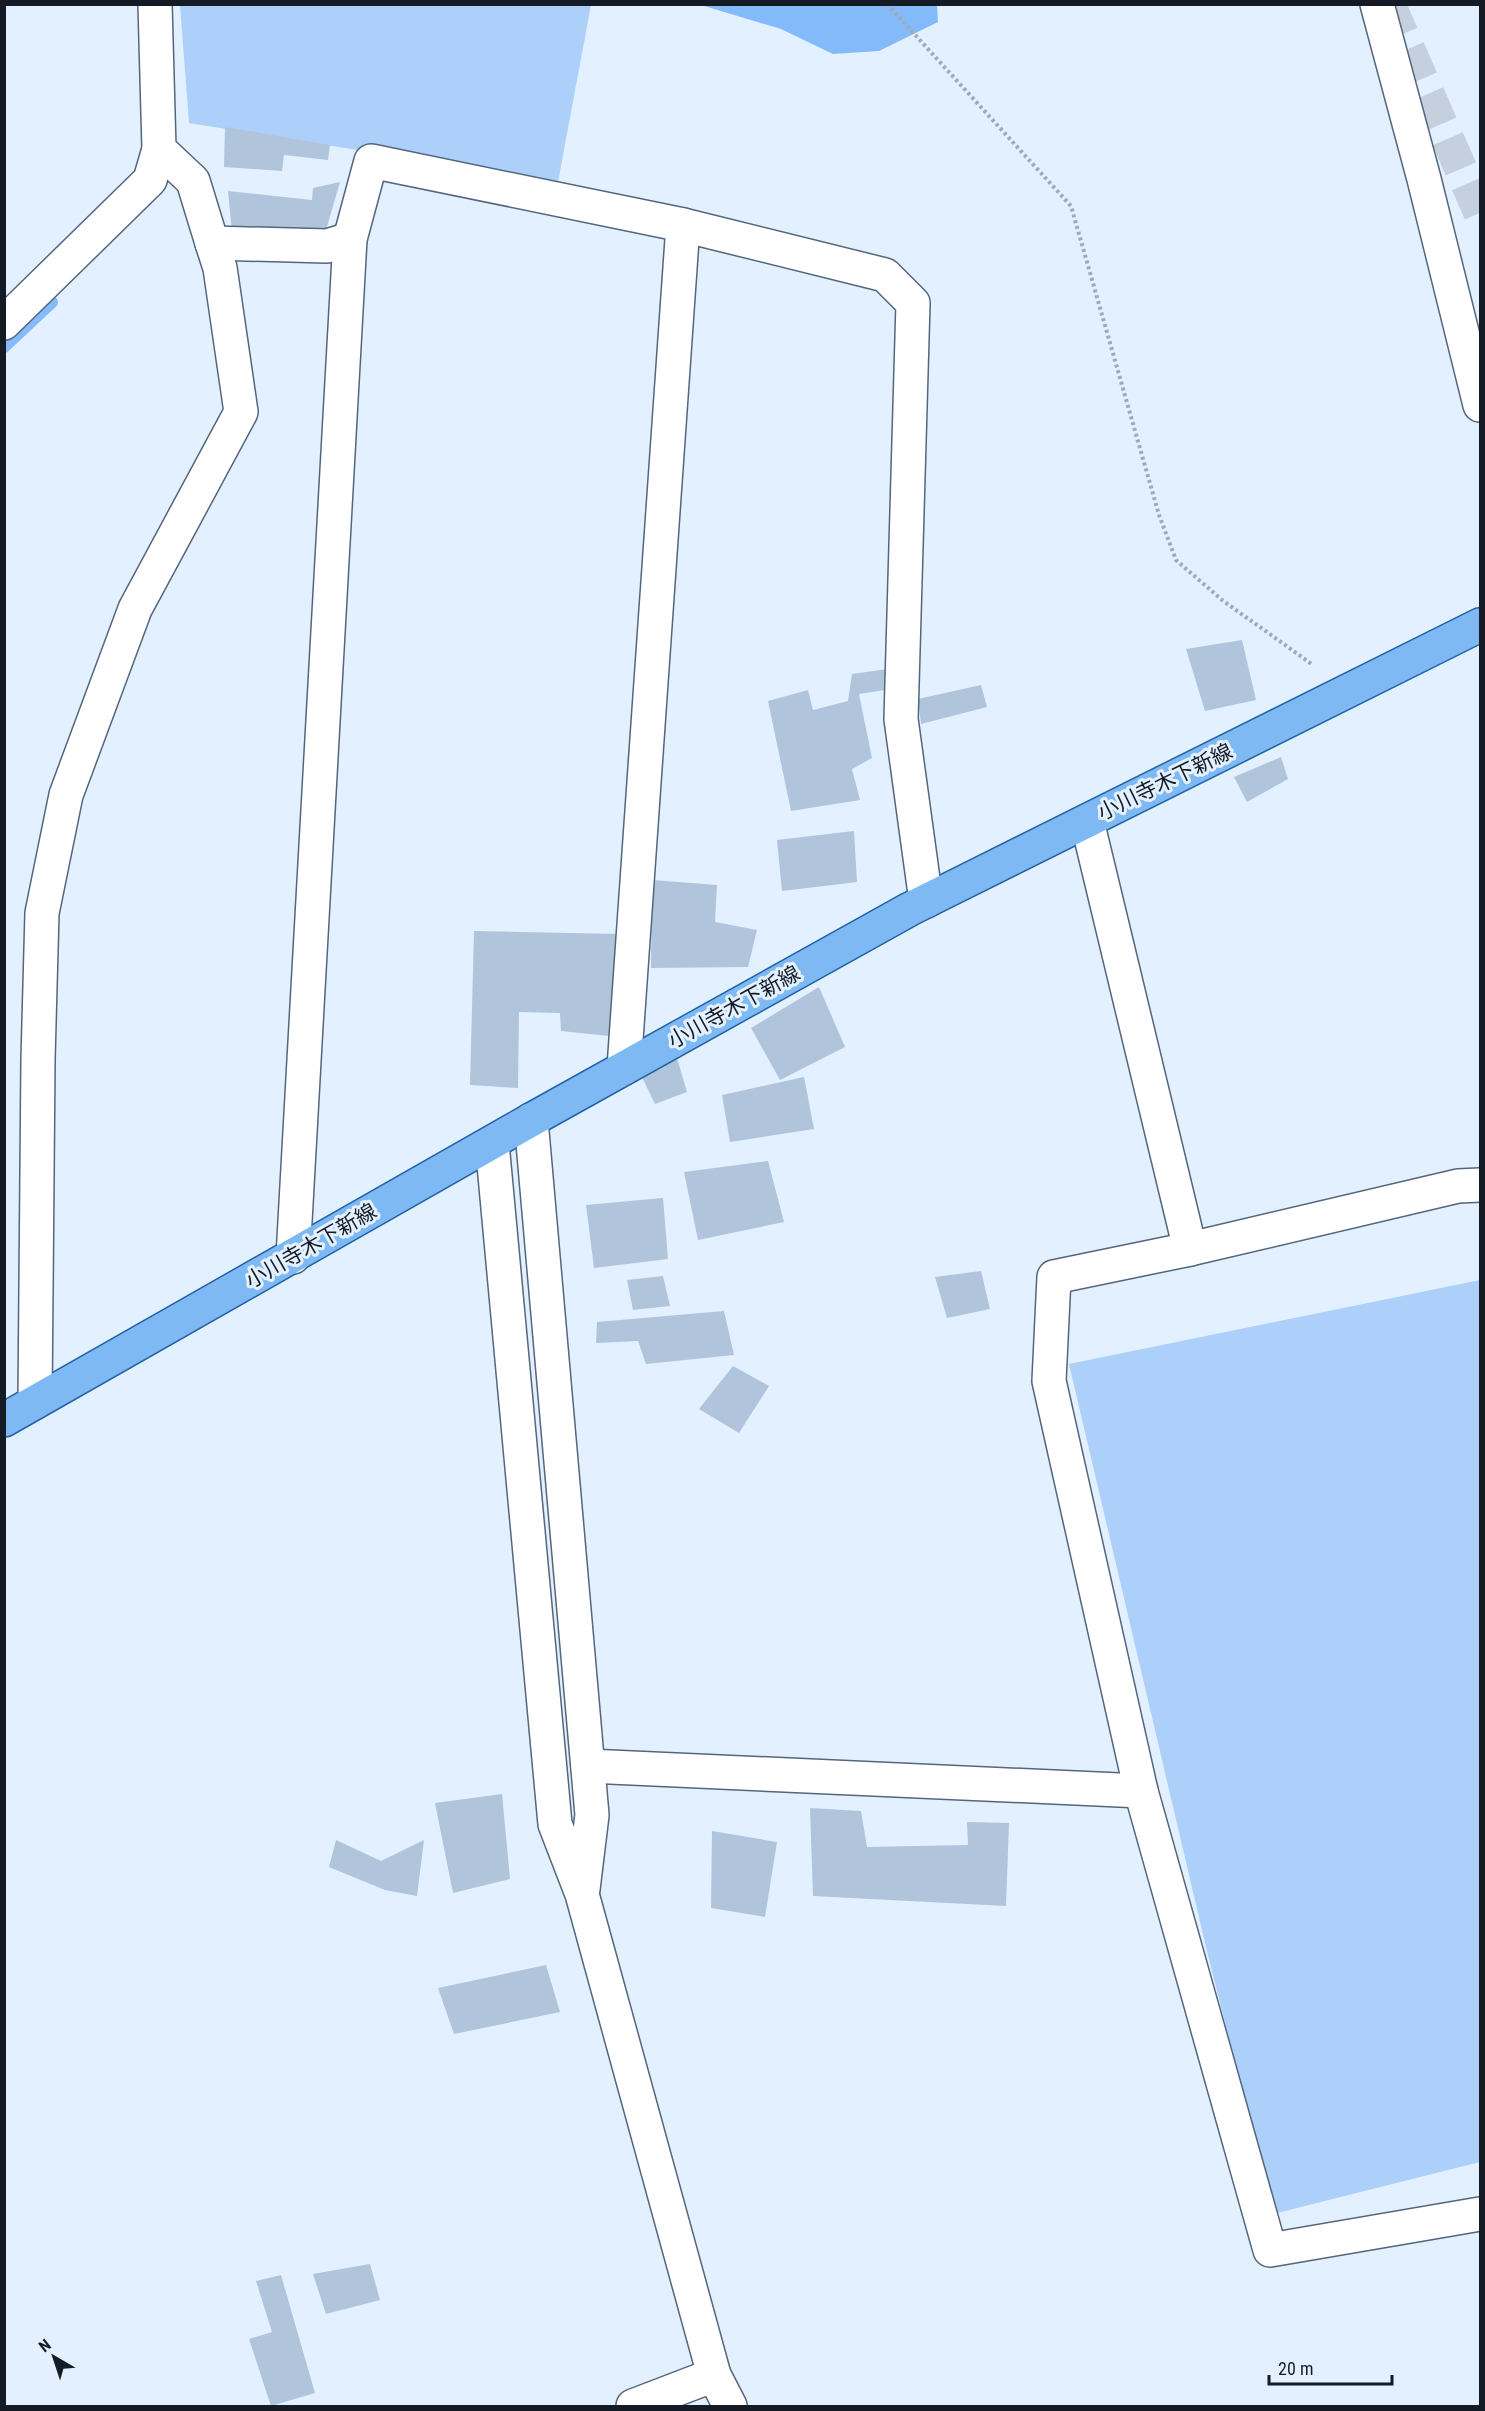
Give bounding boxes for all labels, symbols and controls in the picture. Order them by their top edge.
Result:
street label: 小川寺木下新線 [1094,739,1236,825]
street label: 小川寺木下新線 [664,961,804,1053]
street label: 小川寺木下新線 [241,1199,381,1293]
north arrow [24,2327,84,2387]
text: N [35,2335,55,2356]
scale bar [1269,2348,1392,2386]
text: 20 m [1278,2358,1313,2379]

